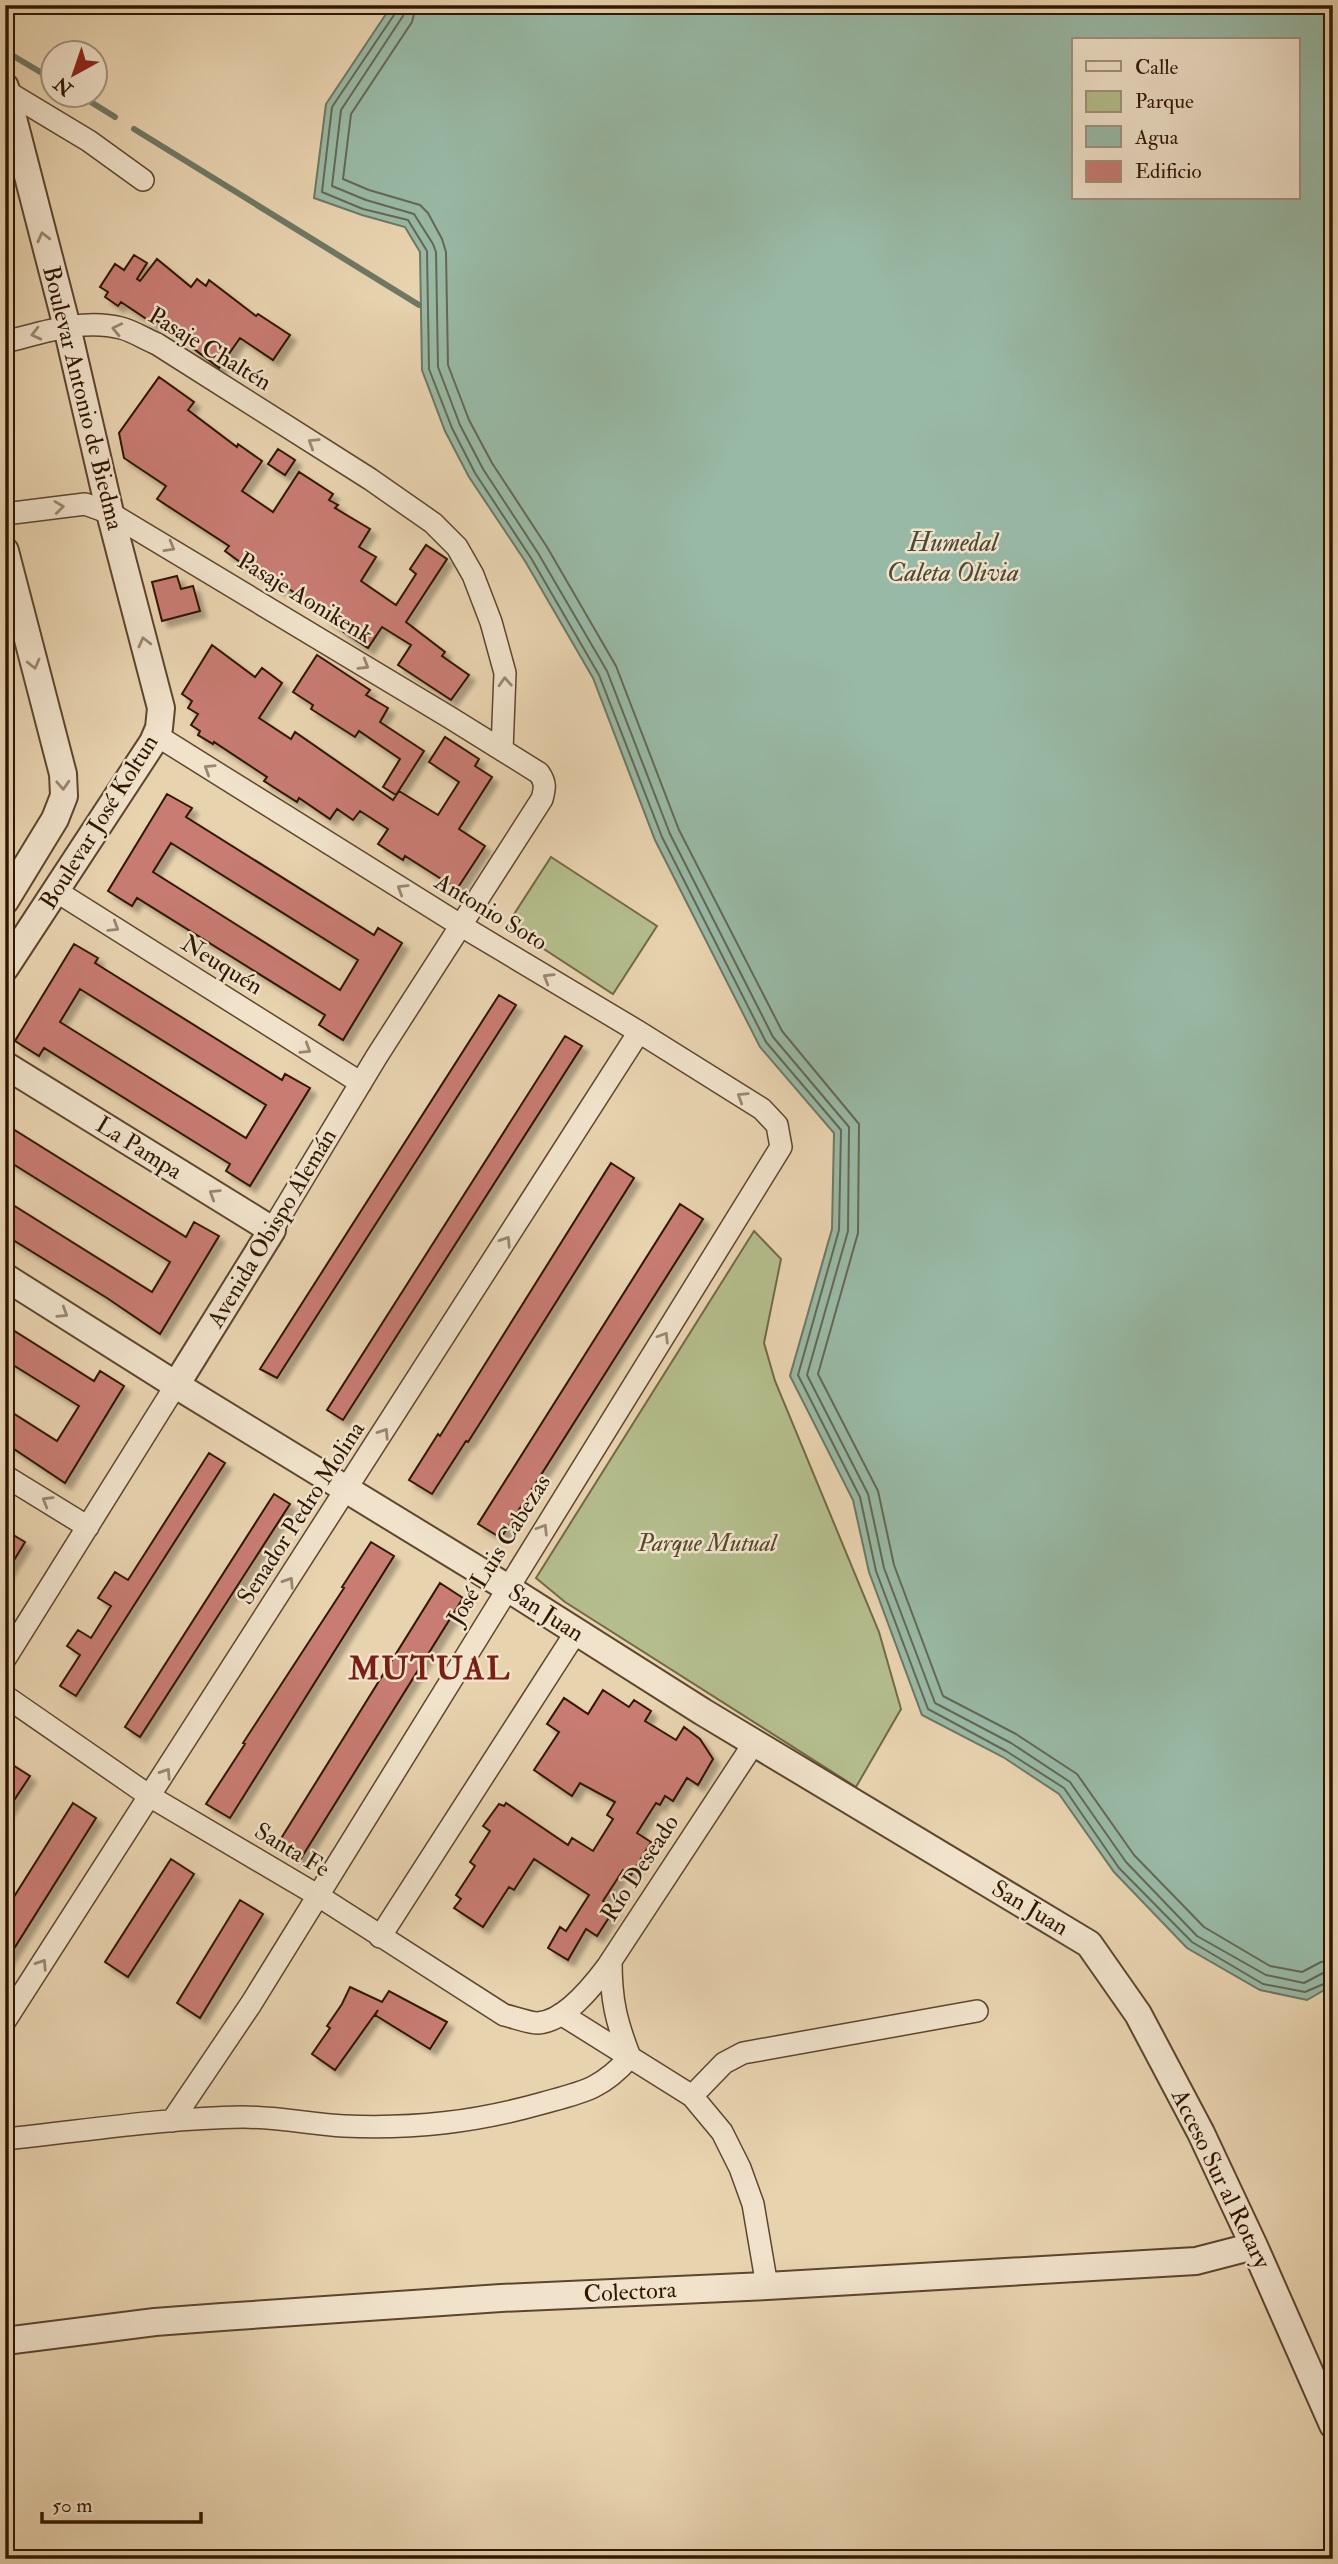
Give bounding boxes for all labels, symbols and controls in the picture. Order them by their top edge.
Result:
north arrow [38,38,108,108]
legend [1072,38,1300,200]
text: Calle [1135,54,1179,81]
text: N [49,71,79,102]
text: Parque [1135,88,1194,115]
text: Agua [1134,124,1179,151]
text: Edificio [1135,158,1202,185]
one-way arrow [37,231,51,243]
street label: Boulevar Antonio de Biedma [35,263,131,534]
street label: Pasaje Chaltén [143,300,277,398]
one-way arrow [111,322,123,337]
one-way arrow [30,326,42,340]
one-way arrow [307,439,320,452]
one-way arrow [53,500,64,515]
water label: Humedal Caleta Olivia [887,527,1019,589]
one-way arrow [162,539,175,552]
street label: Pasaje Aonikenk [232,545,379,651]
one-way arrow [138,636,152,648]
one-way arrow [357,657,370,670]
one-way arrow [26,658,40,670]
one-way arrow [497,676,512,687]
street label: Boulevar José Koltun [33,729,165,915]
one-way arrow [204,764,217,777]
one-way arrow [55,779,70,790]
street label: Antonio Soto [428,866,553,958]
one-way arrow [397,885,410,898]
one-way arrow [106,919,119,932]
street label: Neuquén [175,928,269,1002]
one-way arrow [543,973,556,986]
one-way arrow [299,1040,312,1053]
one-way arrow [737,1092,750,1105]
street label: La Pampa [90,1109,189,1187]
street label: Avenida Obispo Alemán [200,1123,344,1334]
one-way arrow [209,1190,222,1203]
one-way arrow [498,1236,511,1249]
one-way arrow [55,1305,68,1318]
one-way arrow [655,1331,668,1344]
street label: Senador Pedro Molina [230,1414,373,1611]
one-way arrow [375,1428,388,1441]
street label: José Luis Cabezas [440,1469,558,1632]
one-way arrow [41,1497,54,1510]
one-way arrow [534,1524,547,1537]
park label: Parque Mutual [637,1528,779,1559]
one-way arrow [280,1576,293,1589]
street label: San Juan [502,1577,590,1649]
district label: MUTUAL [348,1649,511,1689]
one-way arrow [158,1768,171,1781]
street label: Río Deseado [594,1809,686,1927]
street label: Santa Fe [249,1815,335,1885]
street label: San Juan [986,1873,1074,1943]
one-way arrow [34,1959,47,1972]
street label: Acceso Sur al Rotary [1164,2083,1278,2274]
street label: Colectora [583,2274,678,2310]
scale bar [42,2480,201,2524]
text: 50 m [52,2492,93,2519]

